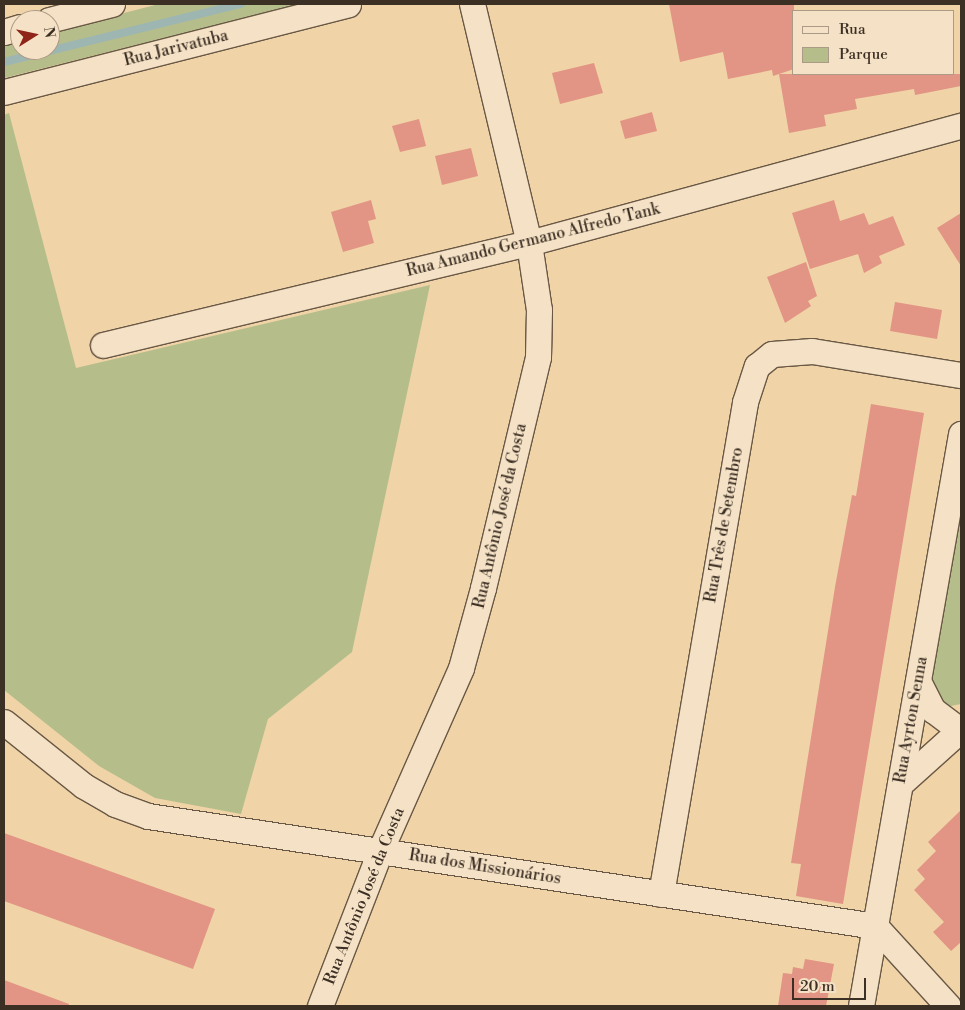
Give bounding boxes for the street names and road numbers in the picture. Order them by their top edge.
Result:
street label: Rua Jarivatuba [122,26,230,70]
street label: Rua Amando Germano Alfredo Tank [404,199,662,281]
street label: Rua Antônio José da Costa [469,422,531,610]
street label: Rua Três de Setembro [701,446,747,604]
street label: Rua Ayrton Senna [890,655,932,785]
street label: Rua Antônio José da Costa [320,805,408,987]
street label: Rua dos Missionários [408,845,562,889]

